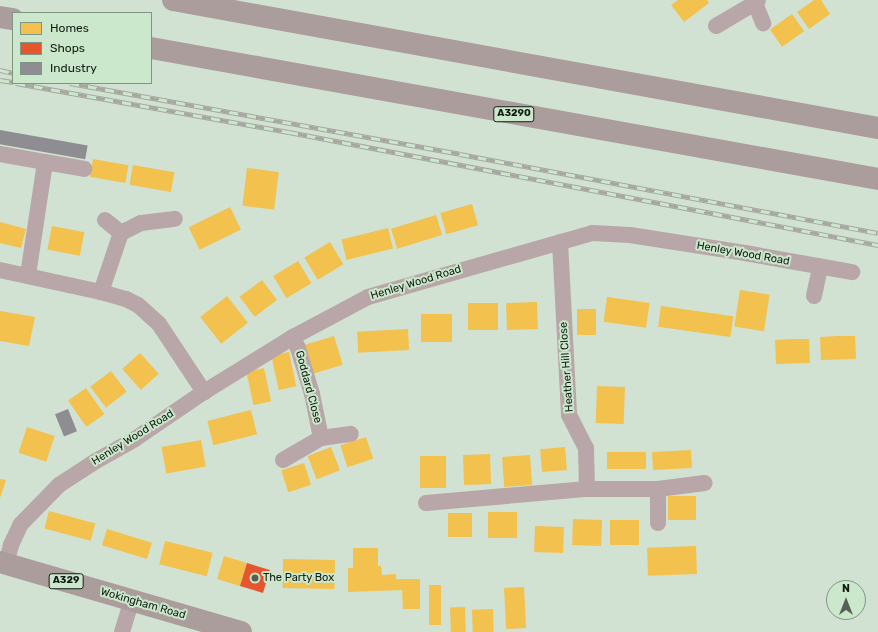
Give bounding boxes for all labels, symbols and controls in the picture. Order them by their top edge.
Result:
legend [12,12,152,84]
text: Homes [50,21,89,35]
text: Shops [50,41,85,55]
text: Industry [50,61,97,75]
road number: A3290 [493,106,535,122]
street label: Henley Wood Road [695,239,791,269]
street label: Henley Wood Road [369,263,463,303]
street label: Heather Hill Close [557,321,577,413]
street label: Goddard Close [292,349,324,425]
street label: Henley Wood Road [89,407,177,469]
place label: The Party Box [263,571,334,585]
road number: A329 [48,573,84,589]
marker: The Party Box [250,573,260,583]
north arrow [826,580,866,620]
text: N [842,582,850,595]
street label: Wokingham Road [99,586,187,622]

